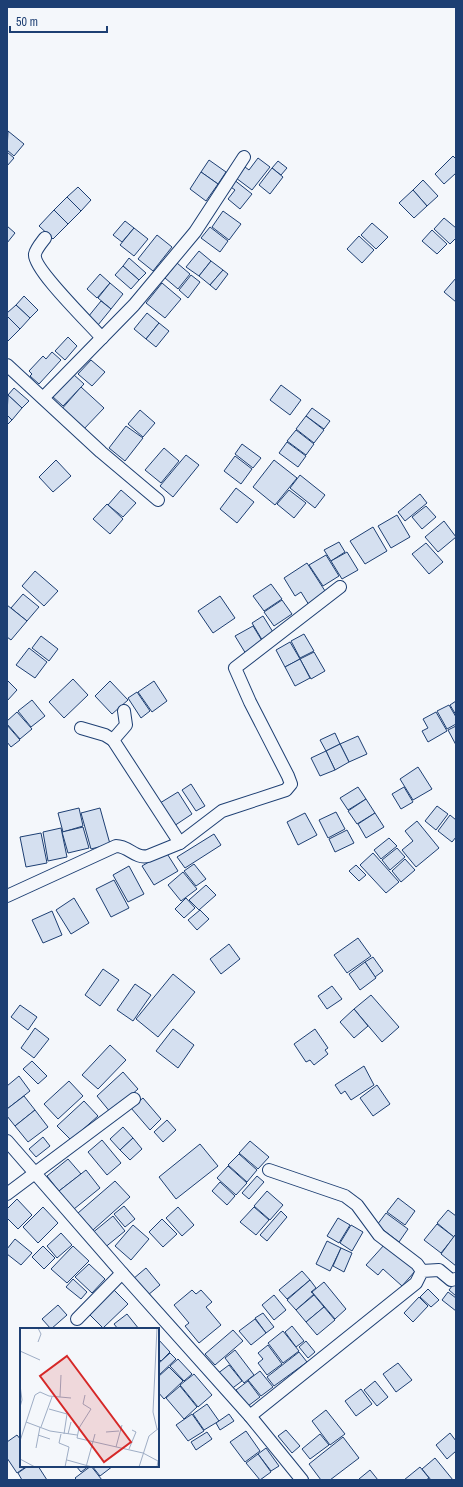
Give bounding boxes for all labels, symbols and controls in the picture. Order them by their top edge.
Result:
scale bar [10,8,107,34]
text: 50 m [16,14,38,30]
inset map [20,1328,159,1467]

